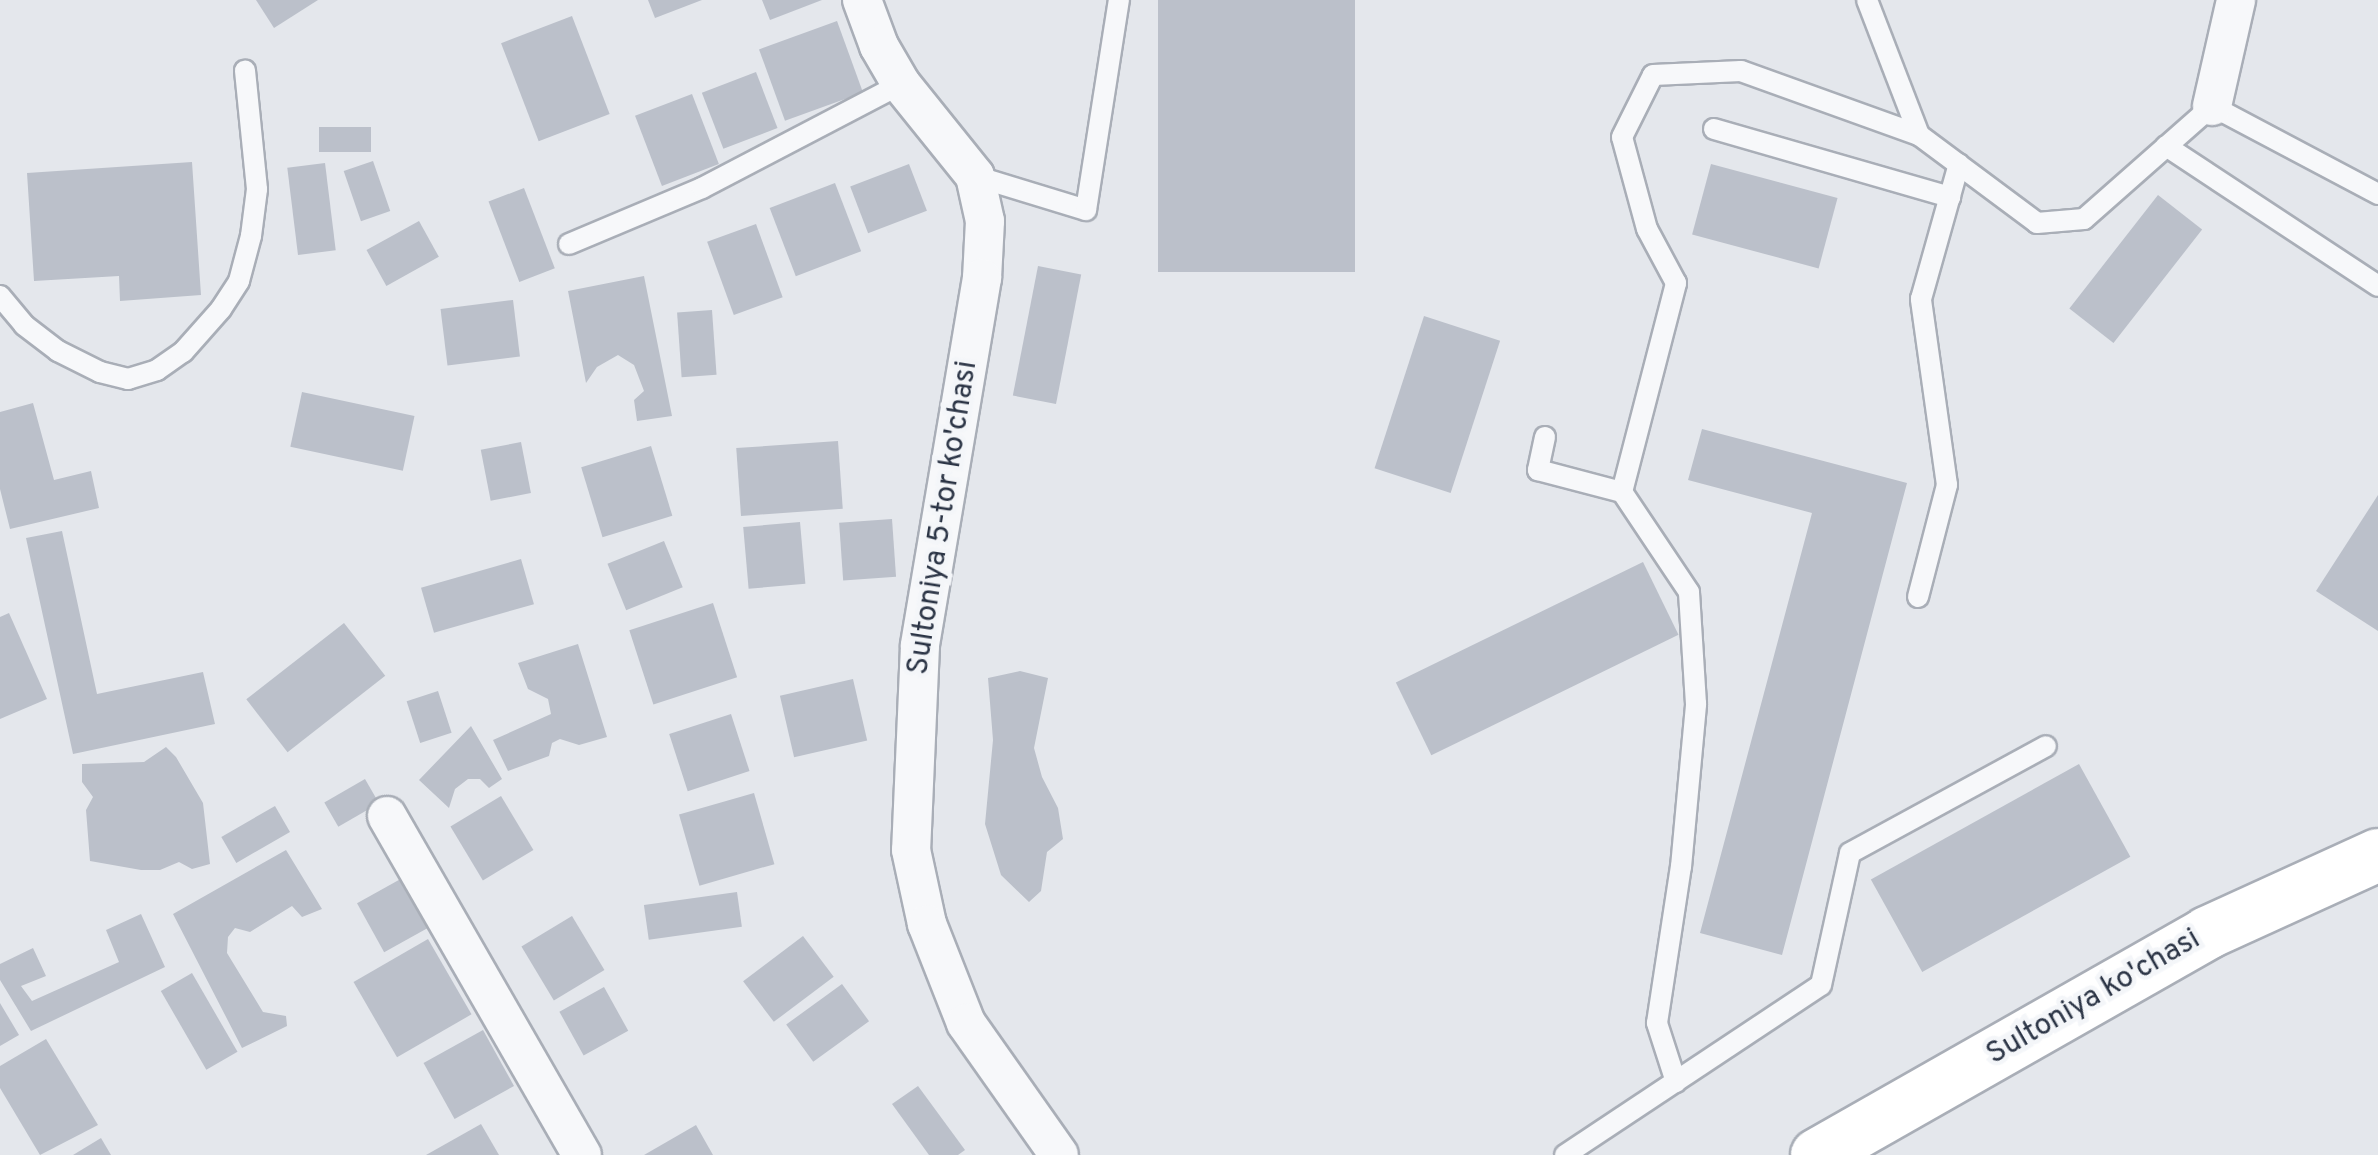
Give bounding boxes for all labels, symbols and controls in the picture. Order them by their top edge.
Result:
street label: Sultoniya 5-tor ko'chasi [901,358,987,678]
street label: Sultoniya ko'chasi [1981,922,2207,1074]

